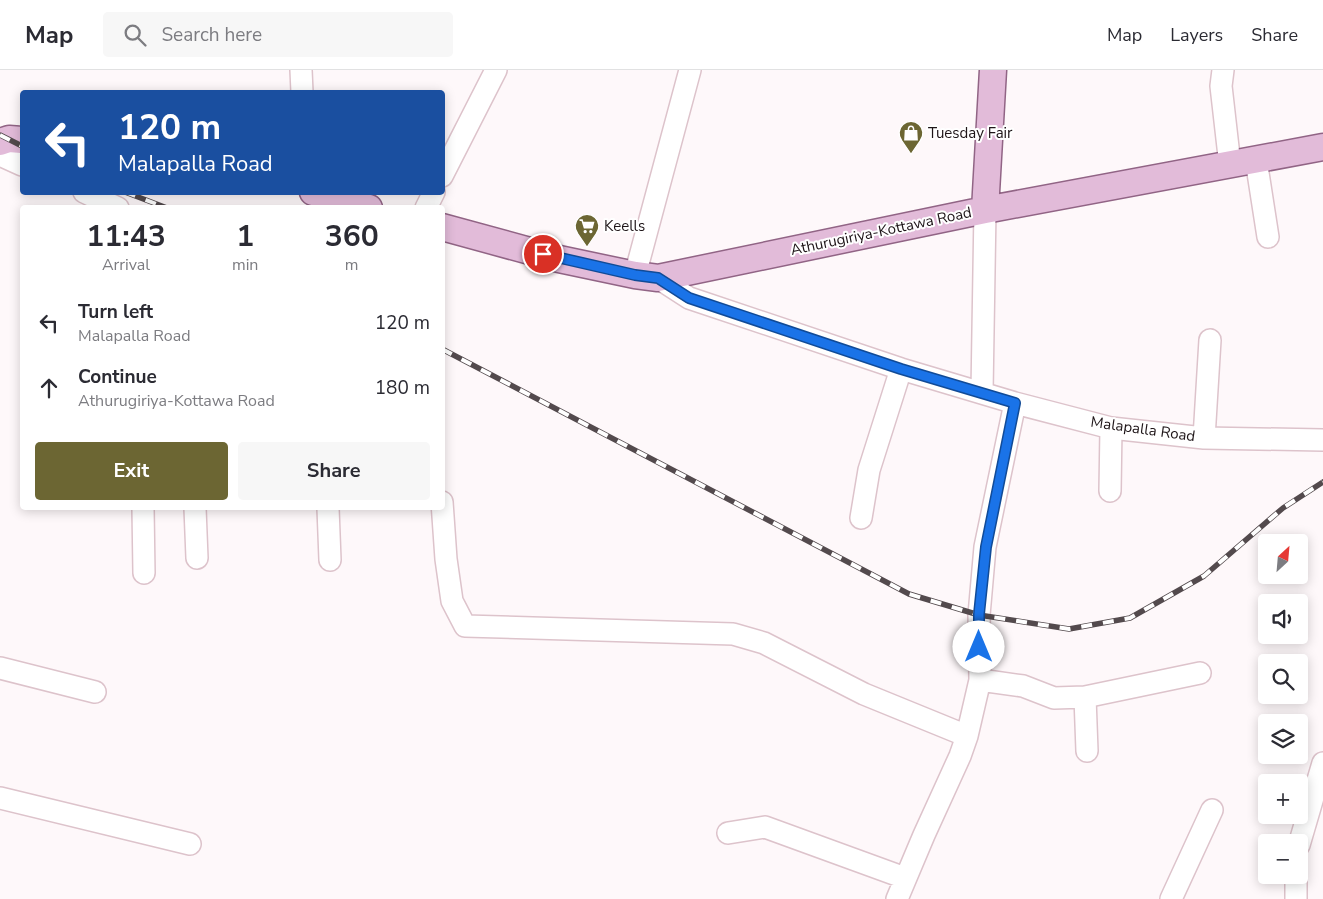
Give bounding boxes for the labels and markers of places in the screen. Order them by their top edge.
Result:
shop icon: Tuesday Fair [898,120,924,154]
place label: Tuesday Fair [928,123,1013,143]
supermarket icon: Keells [574,213,600,247]
place label: Keells [604,216,645,236]
pin [522,233,564,275]

